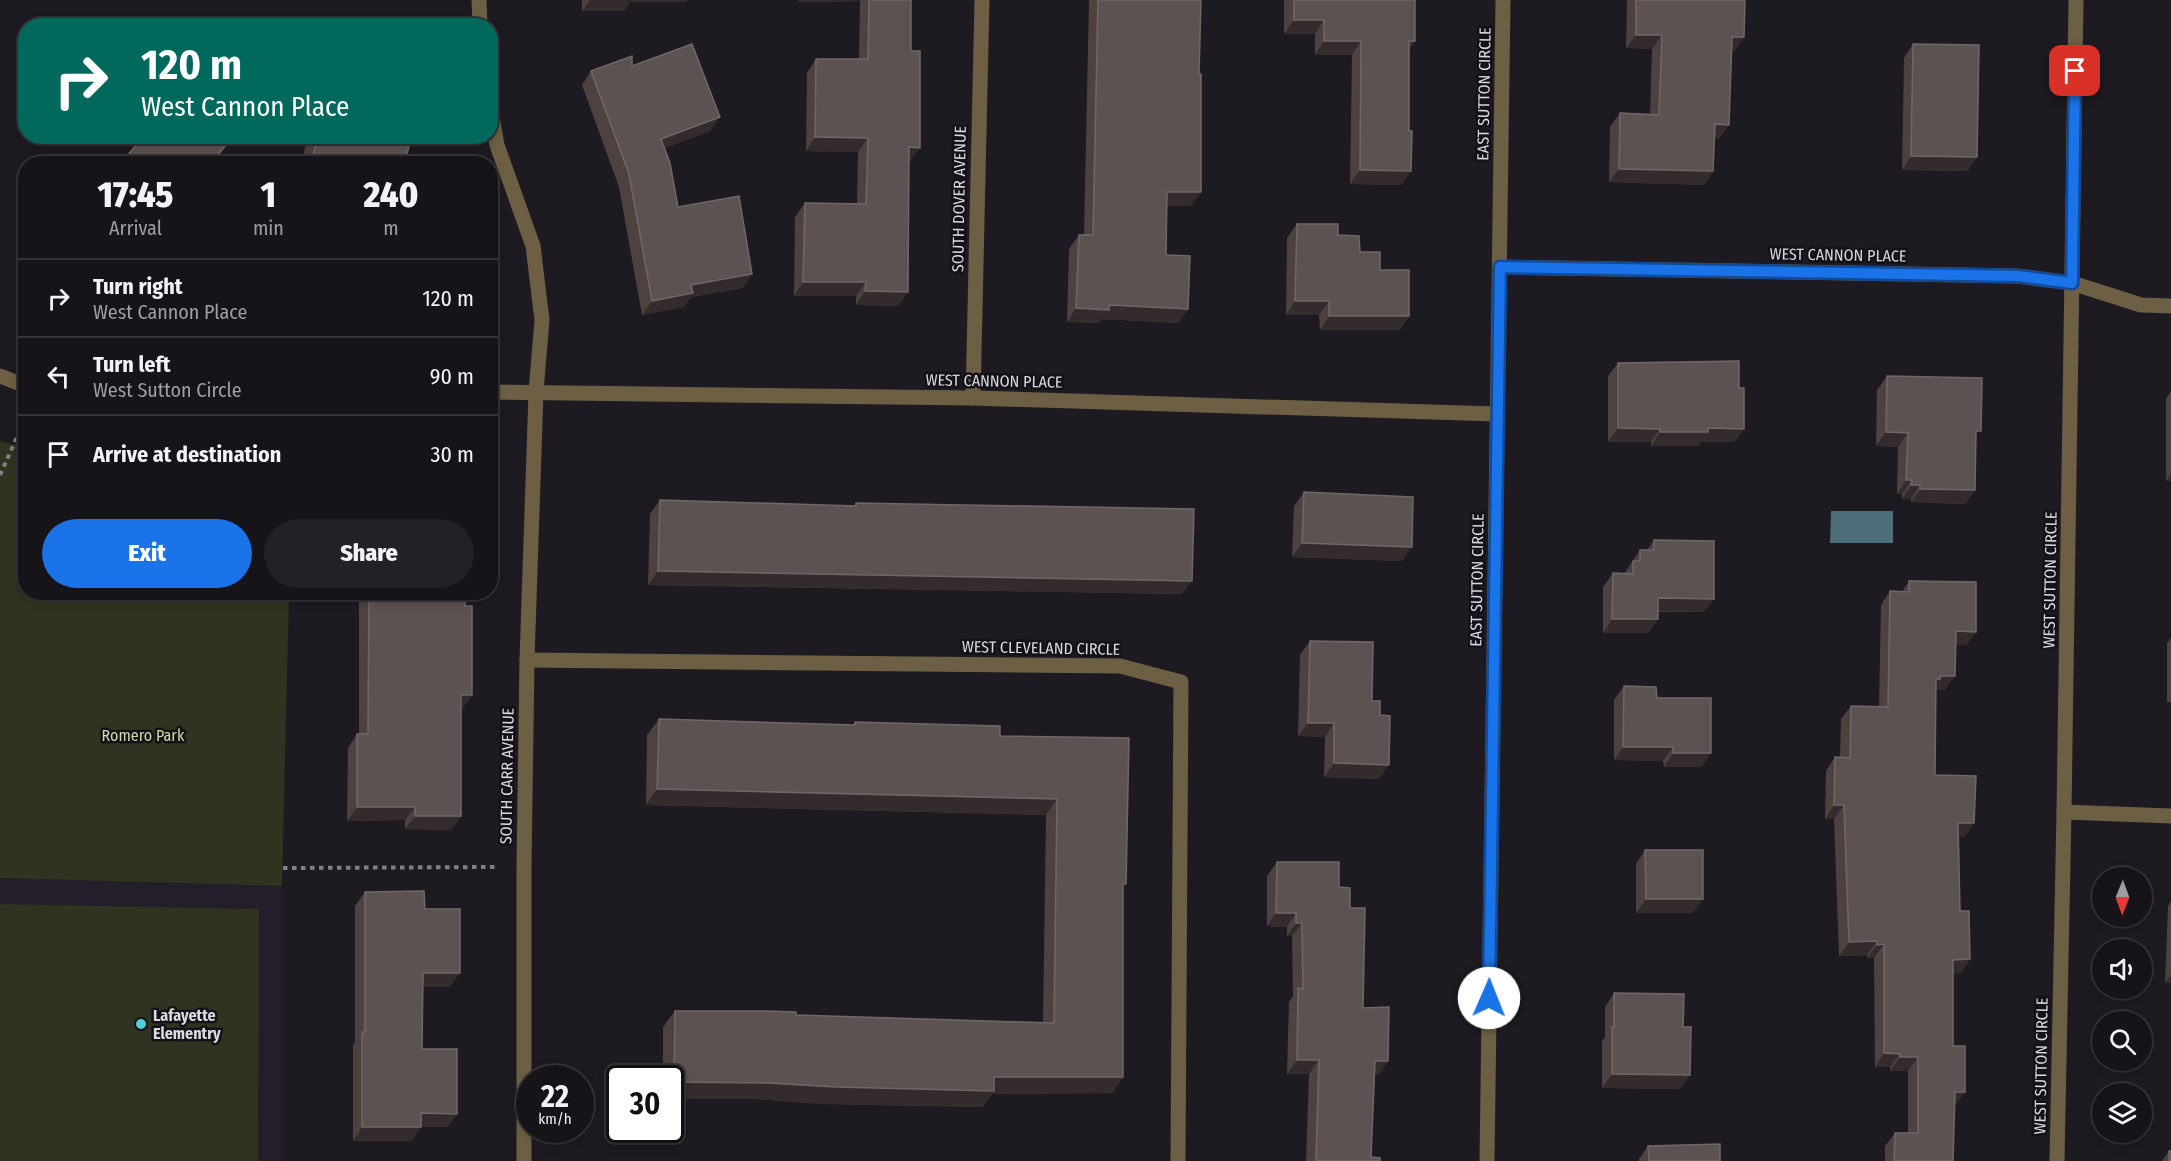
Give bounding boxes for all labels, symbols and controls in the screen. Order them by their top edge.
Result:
street label: EAST SUTTON CIRCLE [1473,27,1495,161]
text: 120 m [141,40,242,90]
icon: right [42,42,120,120]
pin [2049,45,2100,96]
icon: arrive [2058,54,2091,87]
text: West Cannon Place [141,91,349,123]
street label: SOUTH DOVER AVENUE [948,126,970,272]
text: 17:45 [98,173,173,217]
text: 1 [261,173,276,217]
text: 240 [363,173,418,217]
text: Arrival [109,216,162,240]
text: min [253,216,284,240]
text: m [383,216,399,240]
street label: WEST CANNON PLACE [1769,244,1907,266]
text: Turn right [93,273,182,300]
icon: right [42,282,75,315]
text: 120 m [422,285,474,312]
text: West Cannon Place [93,300,247,324]
text: Turn left [93,351,171,378]
icon: left [42,360,75,393]
text: 90 m [430,363,474,390]
street label: WEST CANNON PLACE [925,370,1063,392]
text: West Sutton Circle [93,378,242,402]
icon: arrive [42,438,75,471]
text: Arrive at destination [93,441,281,468]
text: 30 m [431,441,474,468]
street label: WEST SUTTON CIRCLE [2039,511,2061,649]
street label: EAST SUTTON CIRCLE [1466,513,1488,647]
button: Exit [42,519,252,588]
button: Share [264,519,474,588]
street label: WEST CLEVELAND CIRCLE [962,637,1120,659]
street label: SOUTH CARR AVENUE [496,708,518,844]
park label: Romero Park [102,726,185,745]
north arrow [2092,867,2152,927]
map controls [2092,867,2152,1143]
button: sound [2092,939,2152,999]
position arrow [1457,966,1521,1030]
street label: WEST SUTTON CIRCLE [2030,997,2052,1135]
place label: Lafayette Elementry [153,1006,221,1043]
button: search [2092,1011,2152,1071]
marker: Lafayette Elementry [134,1017,148,1031]
speed limit sign: 30 [606,1065,684,1143]
text: 22 [541,1079,569,1115]
button: layers [2092,1083,2152,1143]
text: km/h [538,1110,572,1128]

